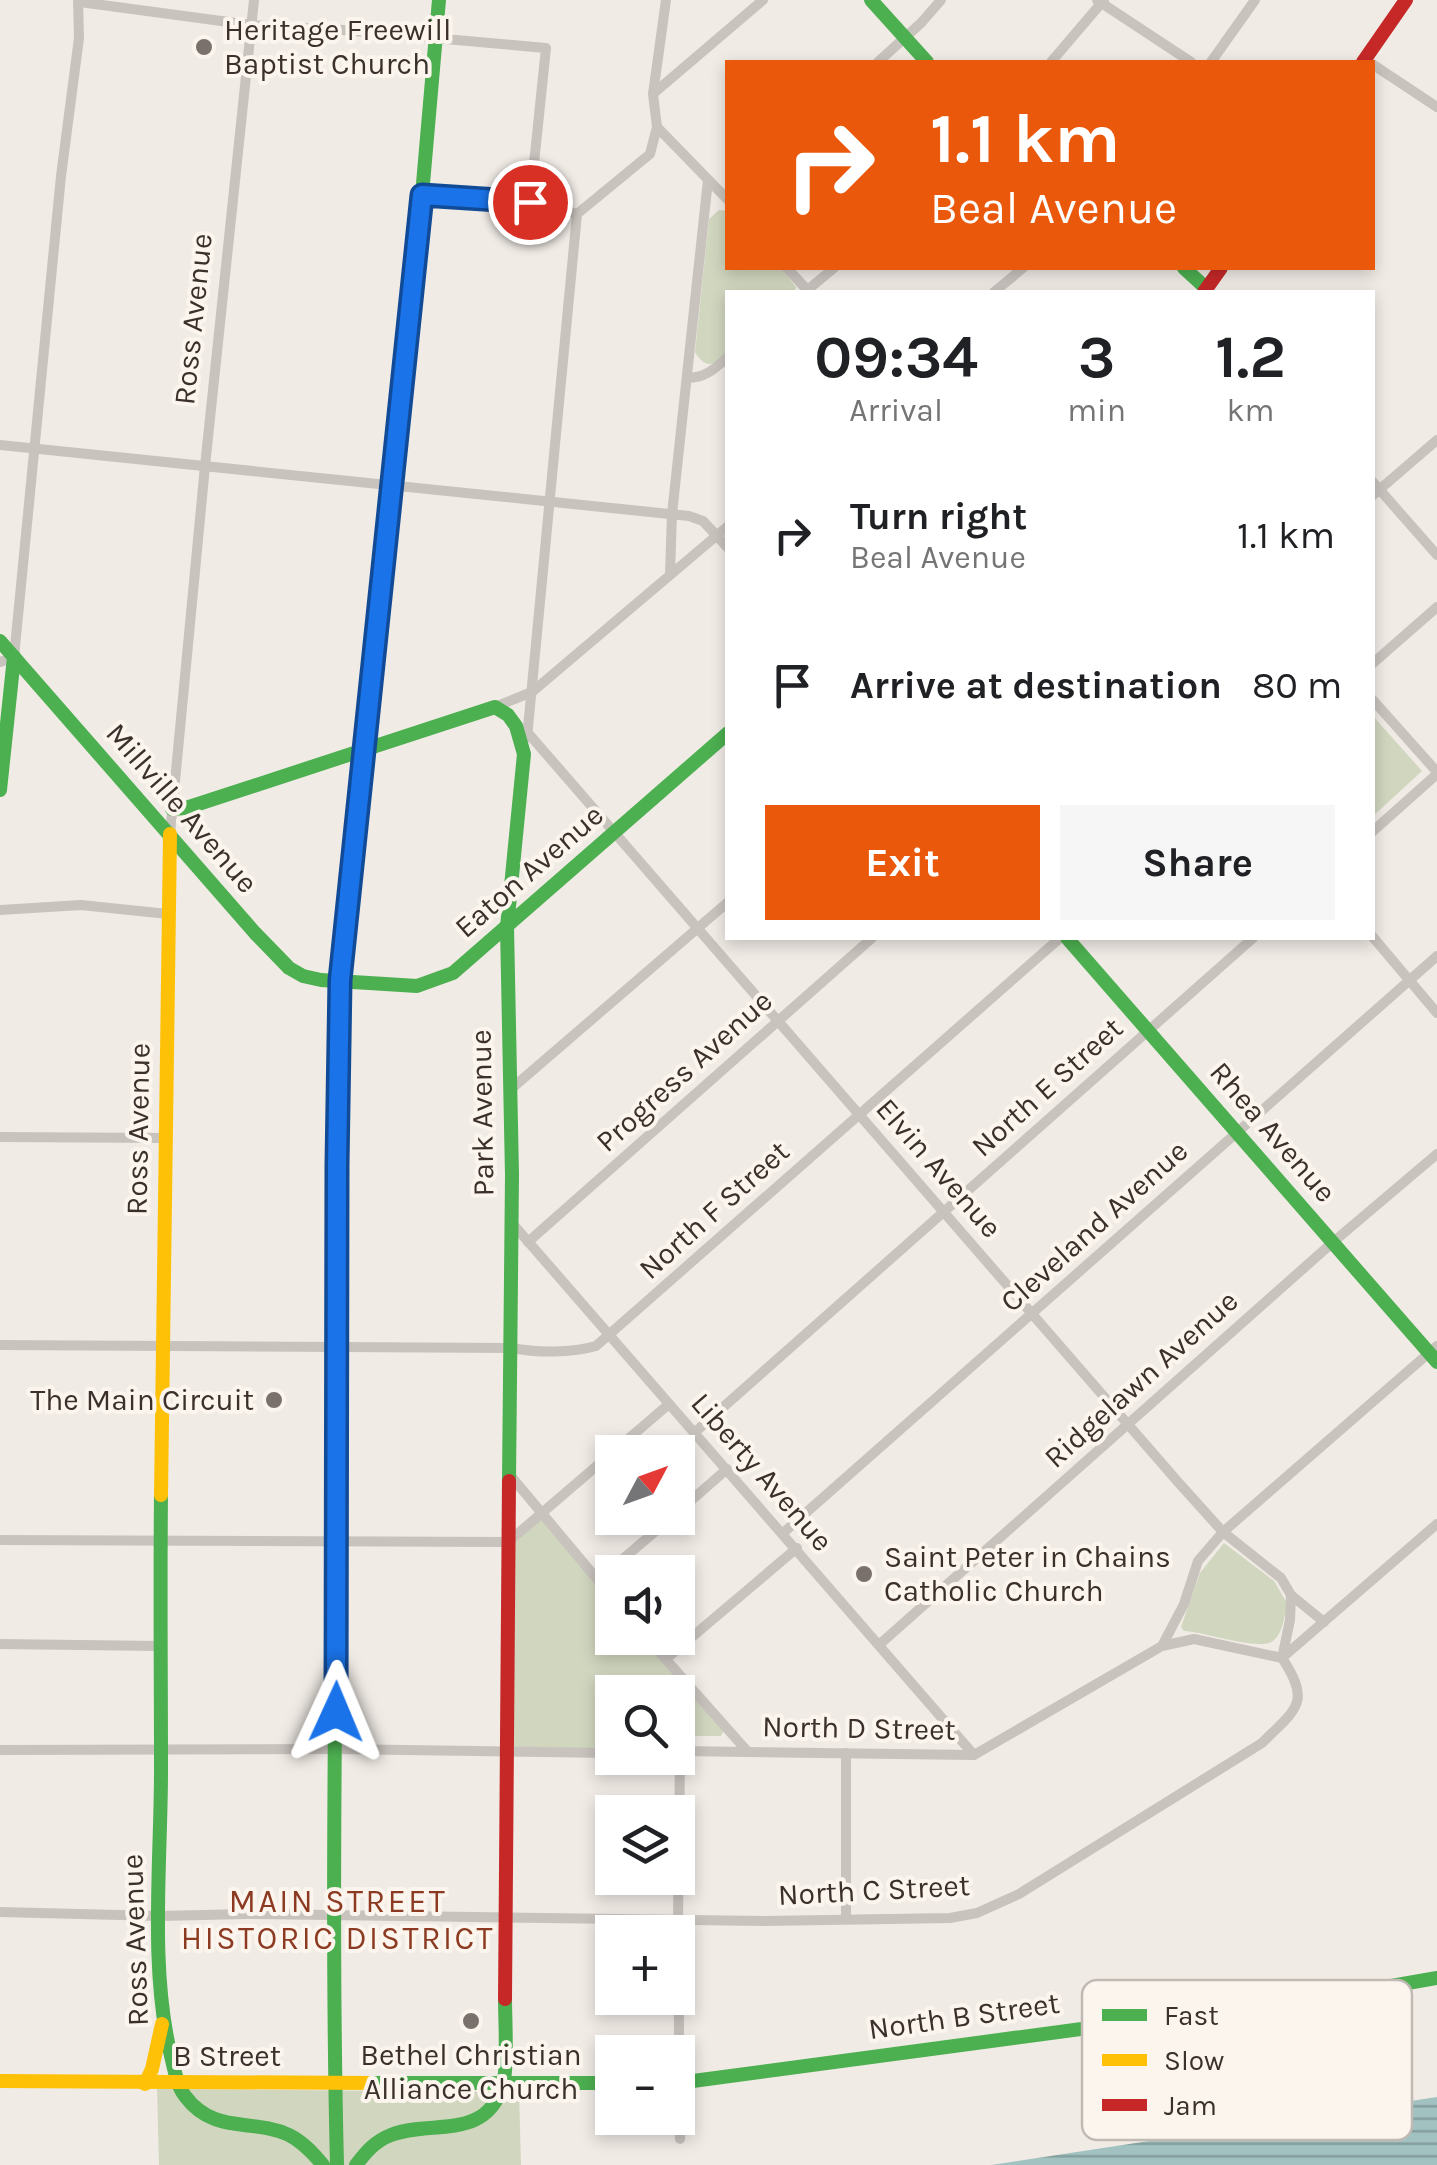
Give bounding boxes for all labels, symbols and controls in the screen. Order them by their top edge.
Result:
place label: Heritage Freewill Baptist Church [224,12,451,82]
marker: Heritage Freewill Baptist Church [193,36,215,58]
text: 1.1 km [930,98,1121,180]
icon: right [765,100,895,230]
pin [488,160,573,245]
icon: arrive [503,175,558,230]
text: Beal Avenue [930,182,1177,234]
street label: Ross Avenue [166,232,220,406]
text: 09:34 [814,322,978,392]
text: 3 [1078,322,1115,392]
text: 1.2 [1215,322,1286,392]
text: Arrival [849,392,943,429]
text: min [1067,392,1126,429]
text: km [1226,392,1274,429]
text: Turn right [850,494,1027,539]
icon: right [765,508,820,563]
text: 1.1 km [1237,513,1335,558]
text: Beal Avenue [850,539,1026,576]
icon: arrive [765,658,820,713]
text: Arrive at destination [850,663,1222,708]
text: 80 m [1252,663,1342,708]
street label: Millville Avenue [98,716,266,900]
street label: Eaton Avenue [447,797,611,945]
button: Exit [765,805,1040,920]
button: Share [1060,805,1335,920]
street label: Progress Avenue [589,983,779,1159]
street label: North E Street [964,1010,1130,1164]
street label: Park Avenue [463,1029,501,1197]
street label: Ross Avenue [119,1043,157,1215]
street label: Rhea Avenue [1202,1054,1344,1210]
street label: Elvin Avenue [869,1091,1009,1245]
street label: North F Street [632,1133,796,1287]
street label: Cleveland Avenue [993,1133,1195,1319]
street label: Ridgelawn Avenue [1037,1283,1245,1475]
place label: The Main Circuit [30,1382,254,1418]
street label: Liberty Avenue [683,1385,841,1559]
marker: The Main Circuit [263,1389,285,1411]
north arrow [595,1435,695,1535]
map controls [595,1435,695,2135]
place label: Saint Peter in Chains Catholic Church [884,1539,1171,1609]
button: sound [595,1555,695,1655]
marker: Saint Peter in Chains Catholic Church [853,1563,875,1585]
position arrow [284,1660,388,1764]
button: search [595,1675,695,1775]
street label: North D Street [762,1708,956,1748]
button: layers [595,1795,695,1895]
street label: Ross Avenue [114,1853,156,2027]
street label: North C Street [777,1867,971,1913]
district label: MAIN STREET HISTORIC DISTRICT [181,1883,495,1957]
button: + [595,1915,695,2015]
legend [1082,1980,1412,2140]
street label: North B Street [866,1985,1062,2047]
text: Fast [1164,1999,1219,2032]
marker: Bethel Christian Alliance Church [460,2010,482,2032]
button: − [595,2035,695,2135]
place label: Bethel Christian Alliance Church [360,2037,582,2107]
street label: B Street [173,2038,281,2074]
text: Slow [1164,2044,1224,2077]
text: Jam [1164,2089,1217,2122]

